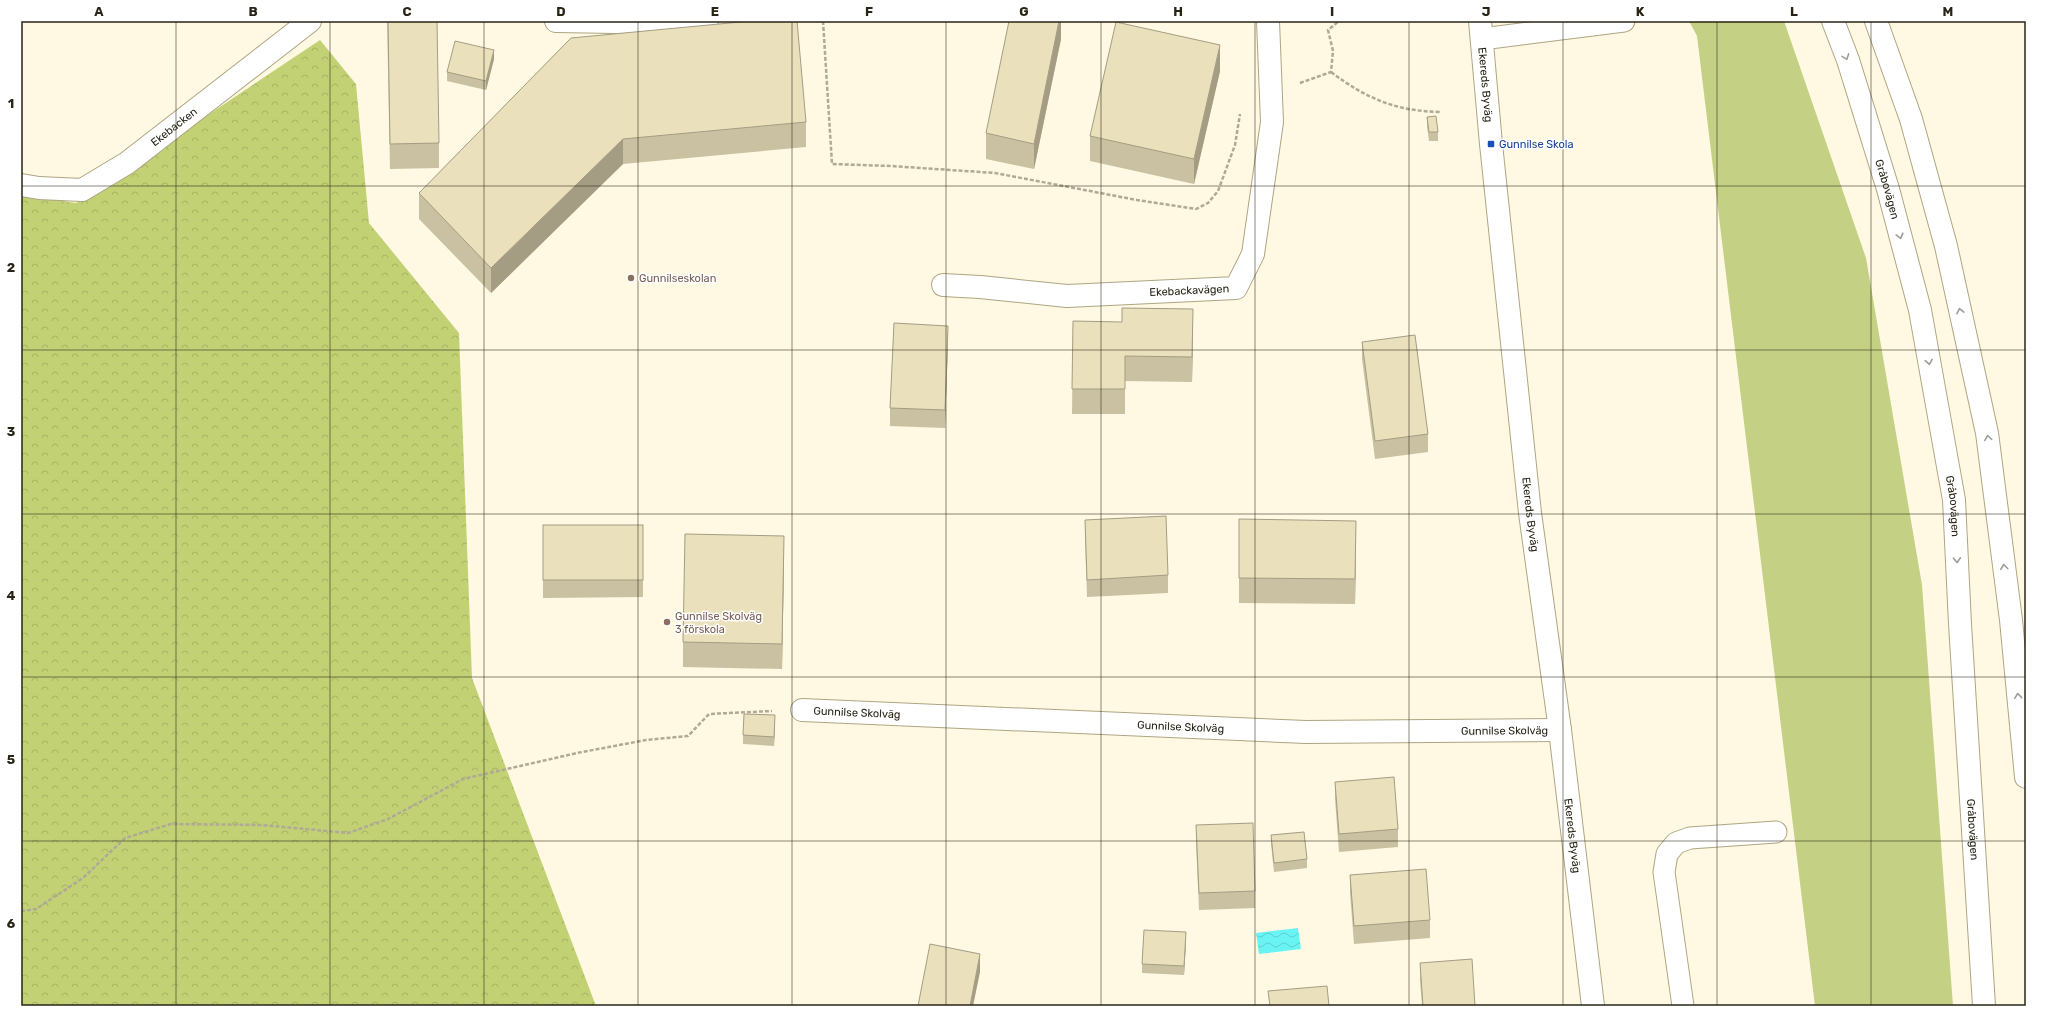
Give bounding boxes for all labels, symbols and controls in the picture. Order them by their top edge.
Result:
text: A [94,4,104,19]
text: B [248,4,258,19]
text: C [402,4,412,19]
text: D [556,4,566,19]
text: E [711,4,719,19]
text: F [865,4,873,19]
text: G [1019,4,1029,19]
text: H [1173,4,1183,19]
text: I [1330,4,1334,19]
text: J [1482,4,1490,19]
text: K [1636,4,1645,19]
text: L [1790,4,1798,19]
text: M [1943,4,1953,19]
street label: Ekereds Byväg [1475,47,1495,123]
one-way arrow [1842,54,1850,61]
text: 1 [8,96,14,111]
street label: Ekebacken [148,105,200,149]
place label: Gunnilse Skola [1499,138,1574,151]
marker: Gunnilse Skola [1486,139,1496,149]
street label: Gråbovägen [1872,158,1902,221]
one-way arrow [1895,232,1904,239]
text: 2 [7,260,15,275]
place label: Gunnilseskolan [639,272,716,285]
marker: Gunnilseskolan [626,273,636,283]
street label: Ekebackavägen [1149,282,1230,299]
one-way arrow [1957,308,1965,314]
one-way arrow [1924,359,1933,365]
text: 3 [7,424,16,439]
one-way arrow [1983,435,1992,441]
street label: Gråbovägen [1943,474,1962,537]
street label: Ekereds Byväg [1519,476,1541,553]
one-way arrow [1953,557,1961,563]
one-way arrow [2000,564,2009,570]
text: 4 [7,588,16,603]
place label: Gunnilse Skolväg 3 förskola [675,610,762,636]
marker: Gunnilse Skolväg 3 förskola [662,617,672,627]
one-way arrow [2014,693,2023,699]
street label: Gunnilse Skolväg [813,705,901,721]
street label: Gunnilse Skolväg [1137,719,1224,735]
street label: Gunnilse Skolväg [1461,724,1548,738]
text: 5 [7,752,15,767]
street label: Ekereds Byväg [1561,798,1583,874]
street label: Gråbovägen [1964,798,1981,861]
text: 6 [7,916,16,931]

